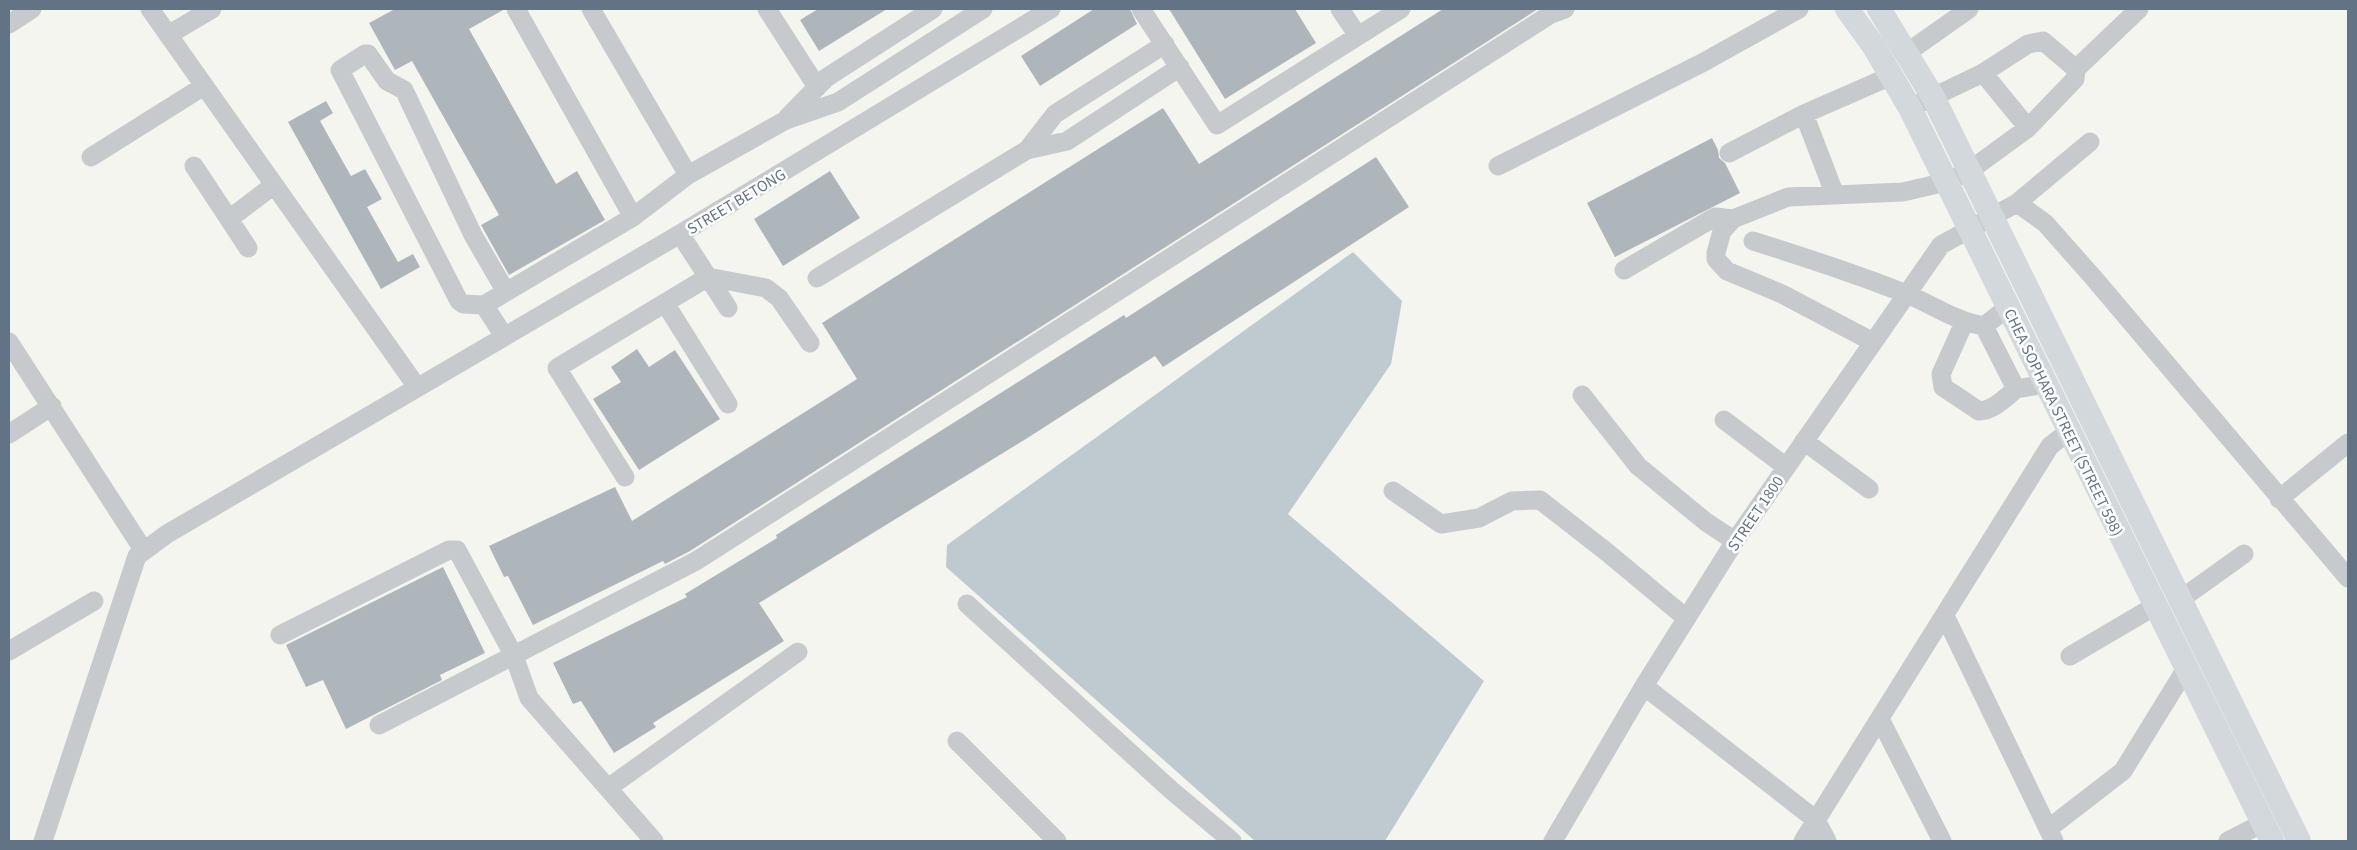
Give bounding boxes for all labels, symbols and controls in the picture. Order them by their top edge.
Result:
street label: STREET BETONG [683,164,790,240]
street label: CHEA SOPHARA STREET (STREET 598) [1998,305,2128,540]
street label: STREET 1800 [1723,472,1789,556]

